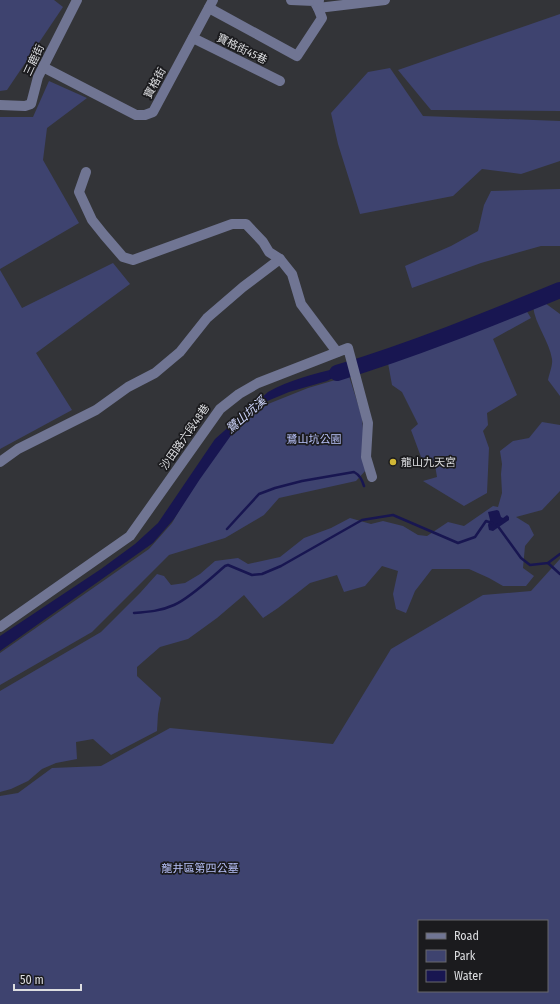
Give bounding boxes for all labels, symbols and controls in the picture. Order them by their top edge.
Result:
street label: 寶格街45巷 [215,31,269,67]
street label: 三鹿街 [21,42,47,78]
street label: 寶格街 [142,65,168,101]
water label: 鷺山坑溪 [223,393,270,436]
street label: 沙田路六段48巷 [158,402,212,472]
park label: 鷺山坑公園 [287,433,342,446]
place label: 龍山九天宮 [401,456,456,469]
marker: 龍山九天宮 [388,457,398,467]
park label: 龍井區第四公墓 [162,862,239,875]
legend [418,920,548,992]
text: Road [454,929,479,943]
text: Park [454,949,476,963]
scale bar [14,966,81,992]
text: Water [454,969,483,983]
text: 50 m [20,973,44,987]

